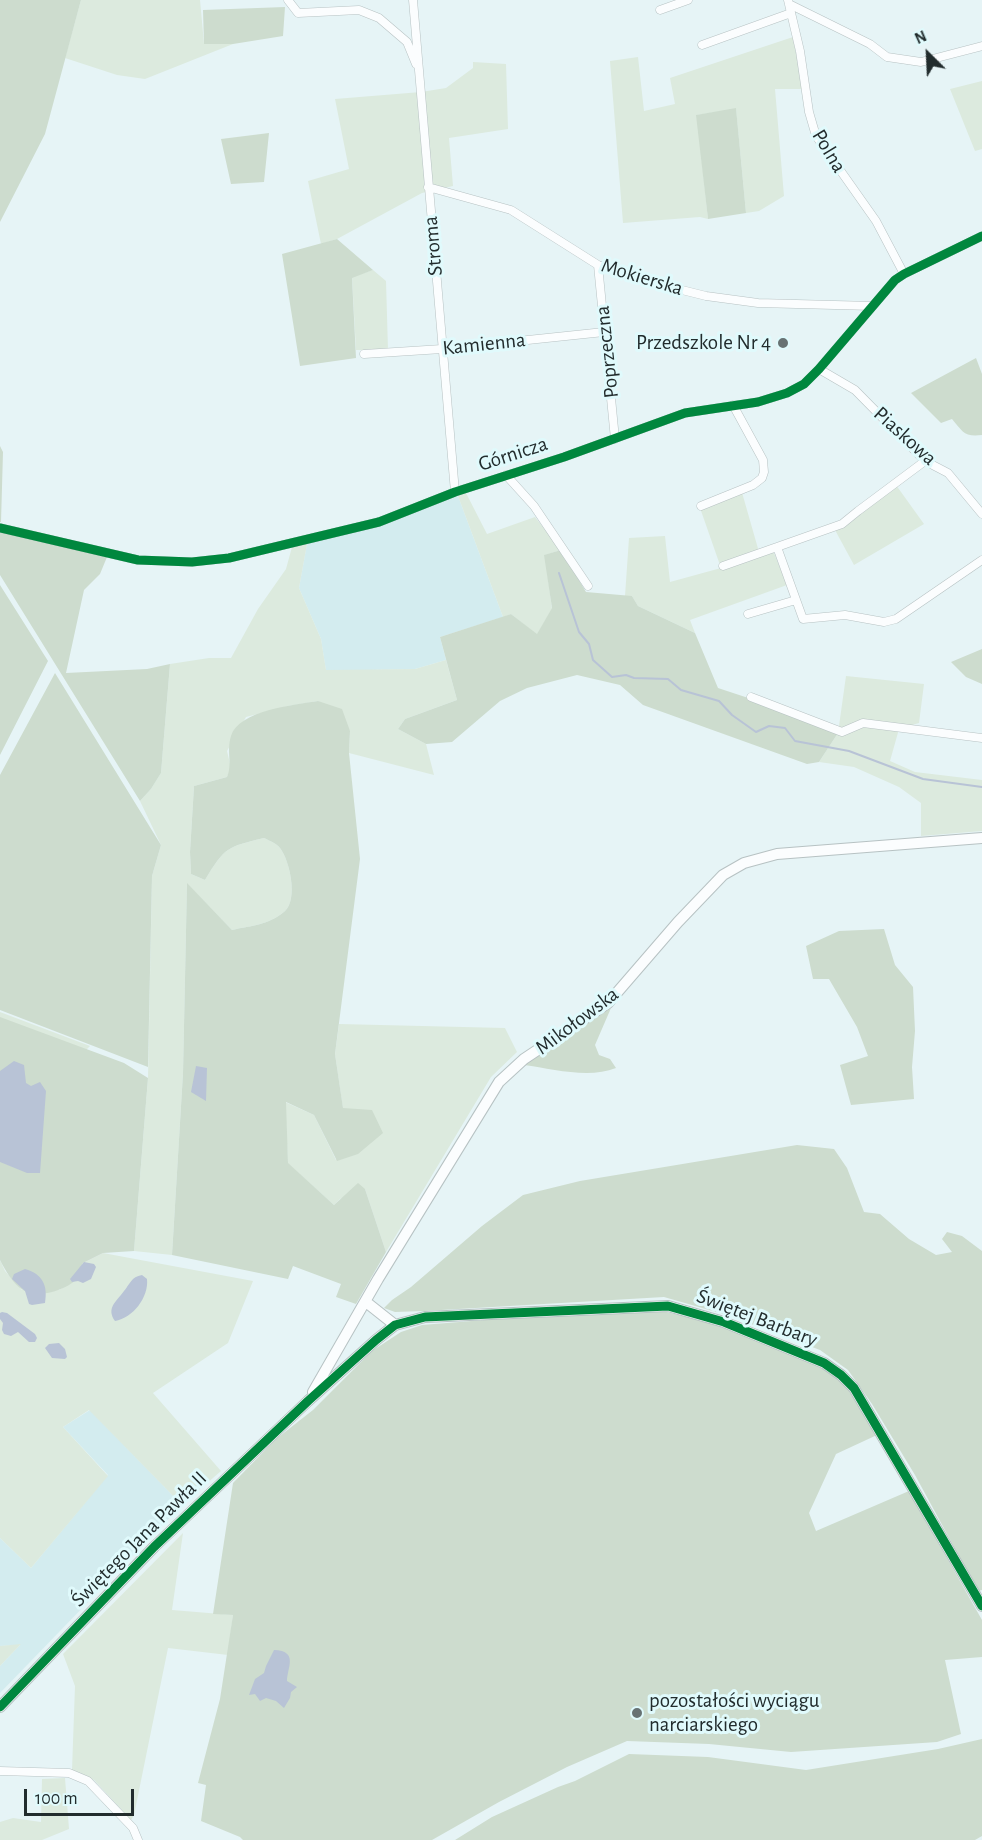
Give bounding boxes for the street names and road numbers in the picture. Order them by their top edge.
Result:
street label: Polna [806,125,852,177]
street label: Stroma [418,215,448,277]
street label: Mokierska [598,253,686,301]
street label: Poprzeczna [590,304,624,400]
street label: Kamienna [441,327,527,361]
street label: Piaskowa [868,401,942,471]
street label: Górnicza [475,431,551,477]
street label: Mikołowska [530,982,624,1060]
street label: Świętej Barbary [693,1283,821,1353]
street label: Świętego Jana Pawła II [66,1466,212,1612]

